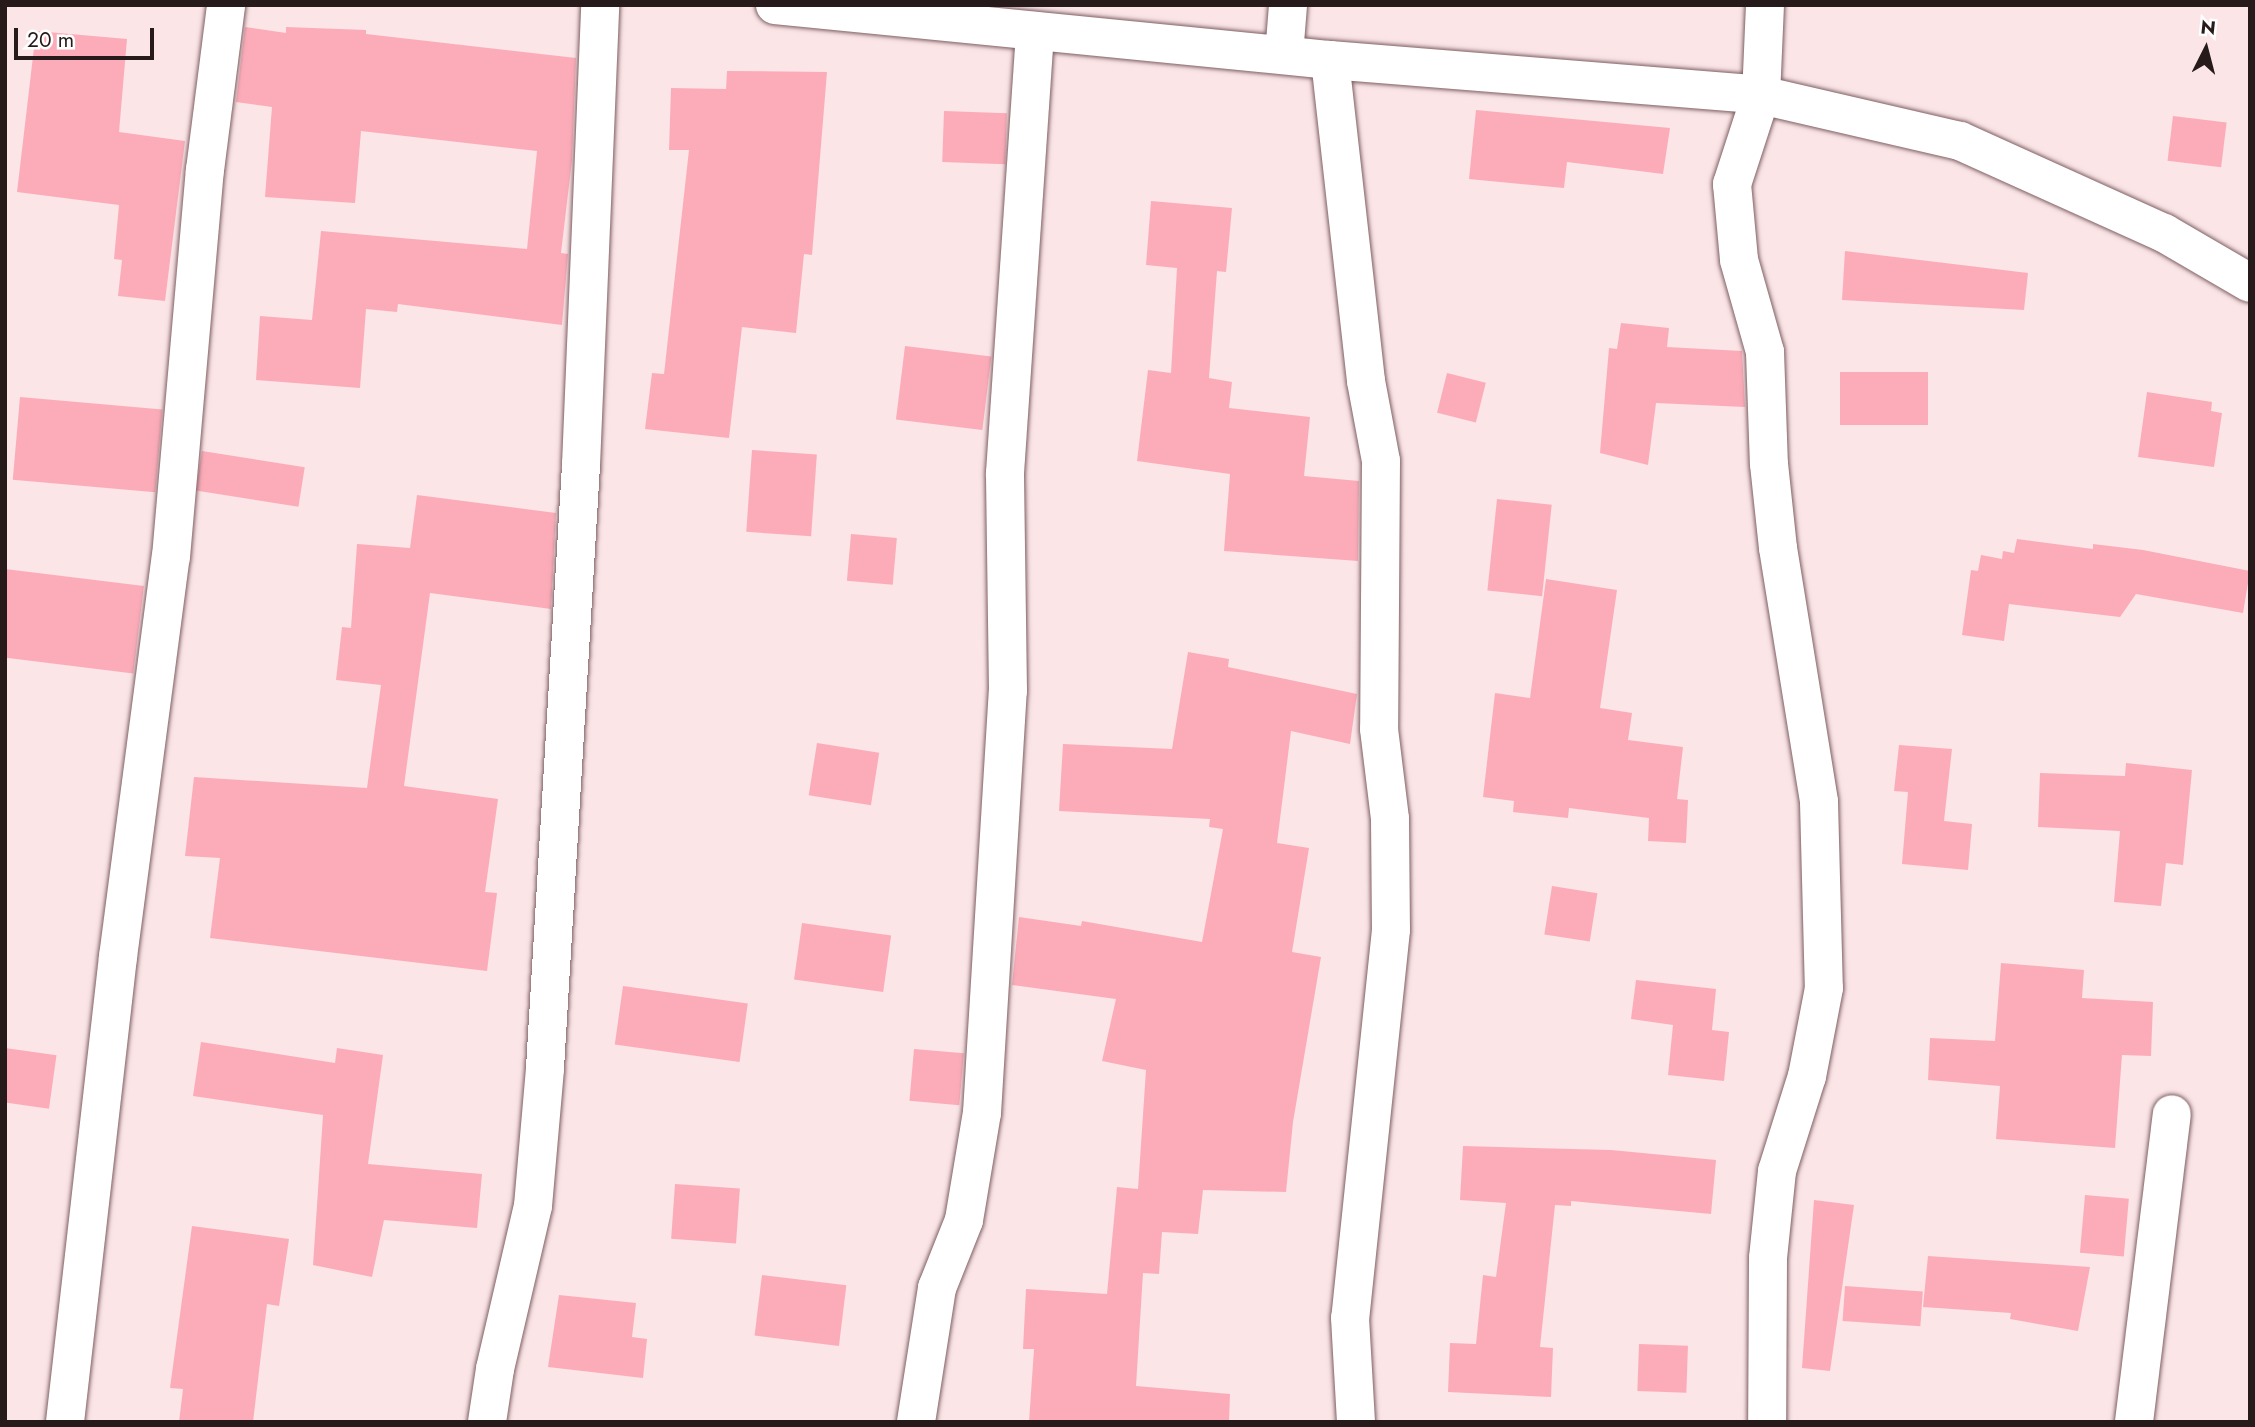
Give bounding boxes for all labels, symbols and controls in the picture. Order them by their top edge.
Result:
text: N [2199,13,2217,42]
scale bar [18,14,158,58]
north arrow [2171,14,2241,84]
text: 20 m [27,25,74,55]

